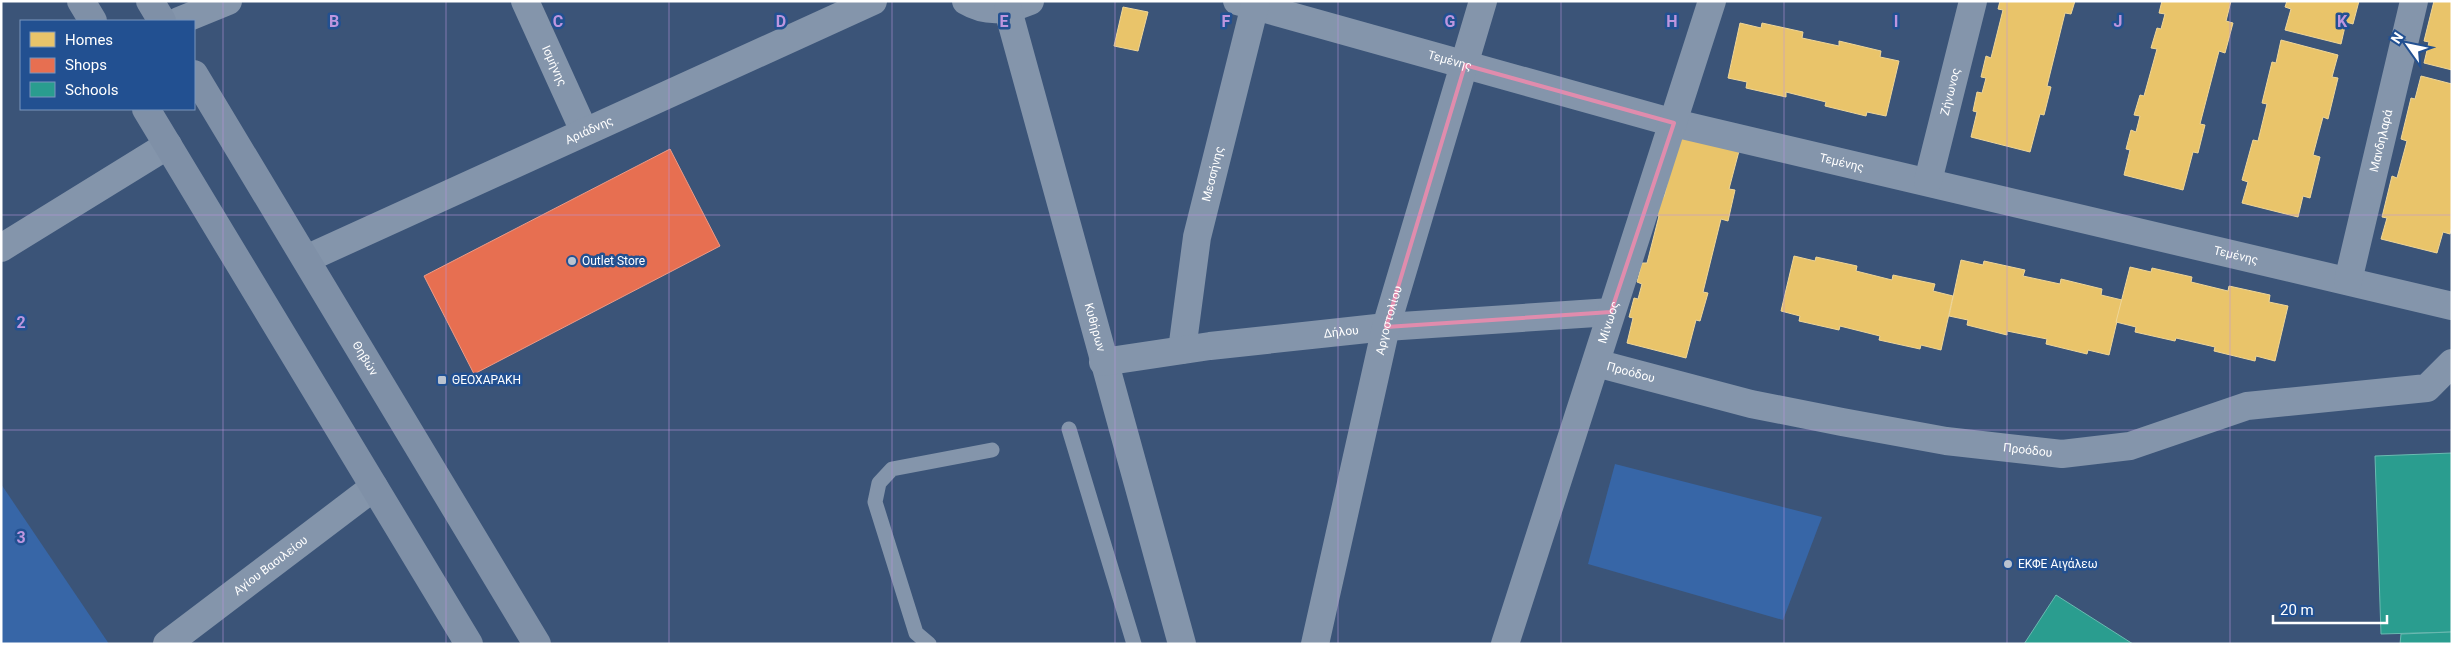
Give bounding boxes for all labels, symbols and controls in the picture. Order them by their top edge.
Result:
text: B [329,12,339,31]
text: C [553,12,563,31]
text: D [776,12,786,31]
text: E [1000,12,1009,31]
text: F [1222,12,1231,31]
text: G [1445,12,1456,31]
text: H [1666,12,1678,31]
text: I [1894,12,1898,31]
text: J [2114,12,2122,31]
text: K [2337,12,2348,31]
legend [20,20,195,110]
north arrow [2383,20,2433,70]
text: N [2388,29,2407,46]
text: Homes [65,31,113,49]
street label: Ισμήνης [539,43,570,88]
street label: Τεμένης [1426,48,1474,73]
text: Shops [65,56,107,74]
street label: Ζήνωνος [1938,66,1963,117]
text: Schools [65,81,119,99]
street label: Μανδηλαρά [2367,108,2395,173]
street label: Αριάδνης [563,113,615,147]
street label: Μεσσήνης [1199,145,1226,203]
street label: Τεμένης [1818,150,1865,174]
street label: Τεμένης [2212,243,2260,267]
place label: Outlet Store [582,254,645,268]
marker: Outlet Store [566,255,578,267]
street label: Αργοστολίου [1373,284,1405,356]
street label: Μίνωος [1595,299,1622,345]
street label: Κυθήρων [1082,301,1109,353]
text: 2 [16,313,26,332]
street label: Δήλου [1323,323,1359,341]
street label: Θηβών [349,339,381,378]
street label: Προόδου [1605,359,1656,385]
place label: ΘΕΟΧΑΡΑΚΗ [452,373,521,387]
marker: ΘΕΟΧΑΡΑΚΗ [436,374,448,386]
street label: Προόδου [2002,440,2053,460]
text: 3 [16,528,26,547]
street label: Αγίου Βασιλείου [231,533,310,598]
place label: ΕΚΦΕ Αιγάλεω [2018,557,2098,571]
marker: ΕΚΦΕ Αιγάλεω [2002,558,2014,570]
scale bar [2273,592,2387,624]
text: 20 m [2280,601,2314,619]

